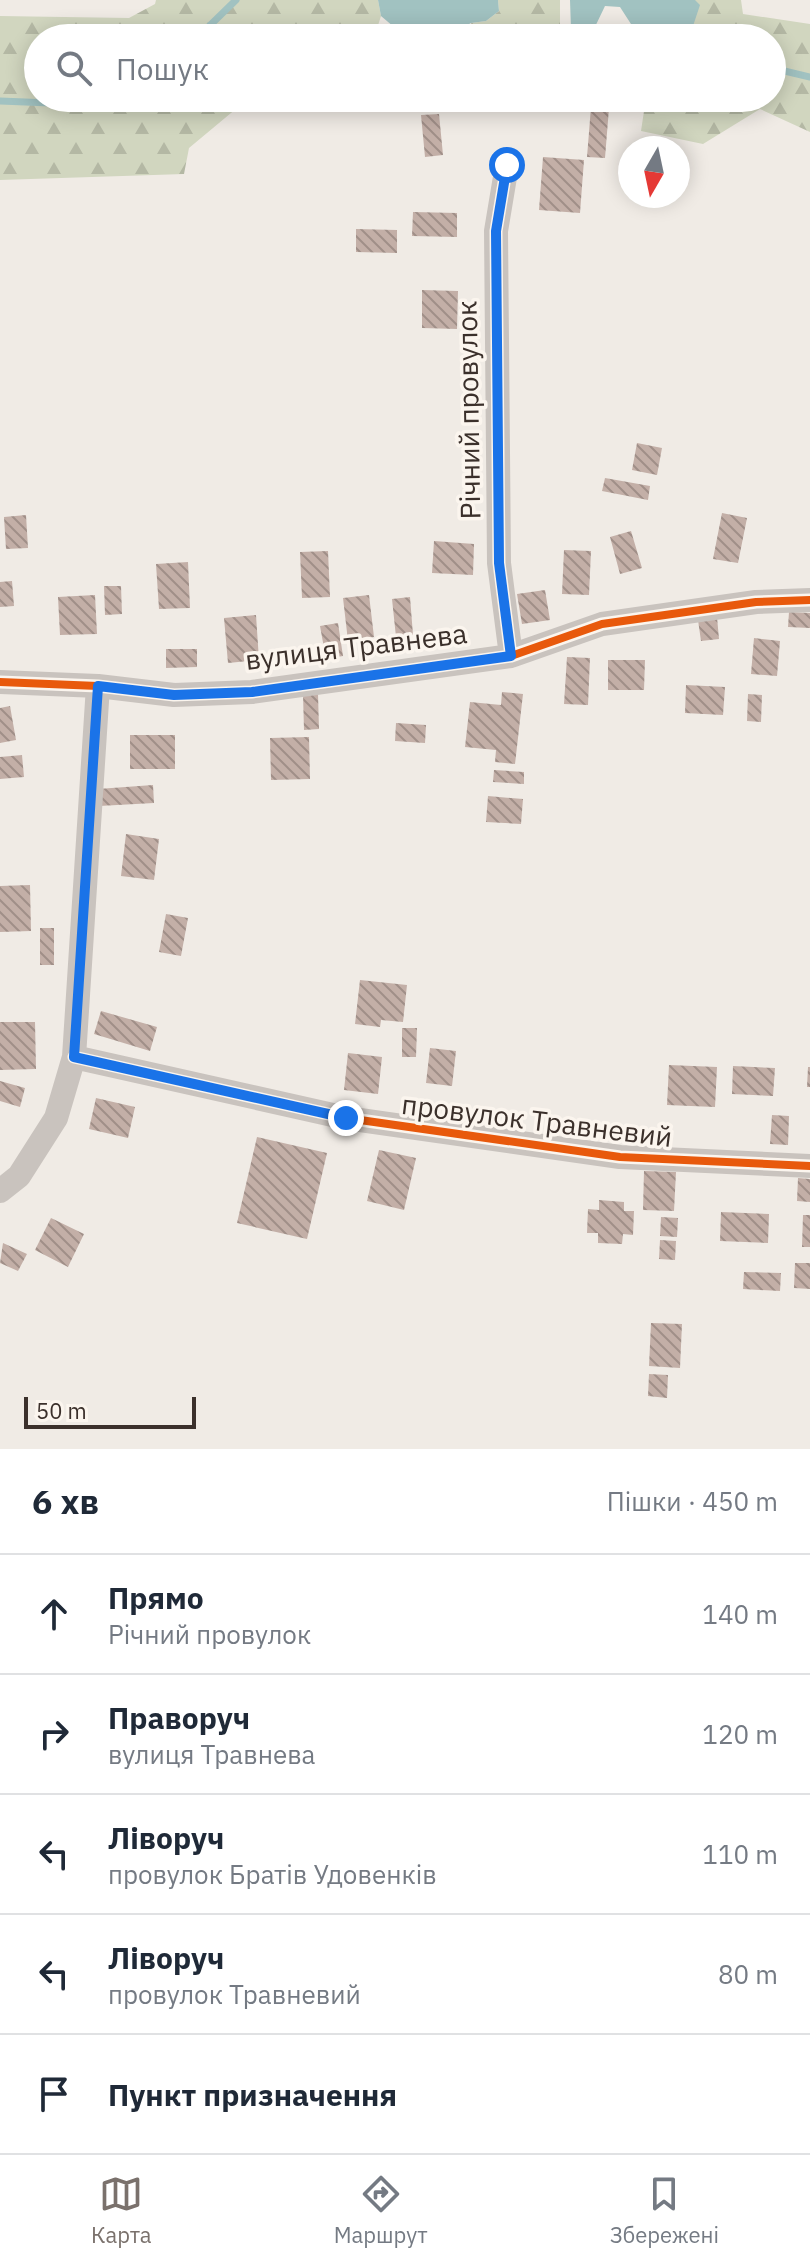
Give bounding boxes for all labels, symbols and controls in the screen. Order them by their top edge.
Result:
search box [24,24,786,112]
icon: search [52,46,96,90]
text: Пошук [116,49,209,88]
north arrow [618,136,690,208]
route start [489,147,525,183]
street label: Річний провулок [448,300,488,520]
street label: вулиця Травнева [243,614,469,678]
street label: провулок Травневий [400,1085,674,1155]
route end [328,1100,364,1136]
scale bar [24,1393,196,1429]
text: 50 m [36,1396,87,1425]
text: 6 хв [32,1479,99,1523]
text: Пішки · 450 m [607,1484,778,1518]
text: Прямо [108,1578,204,1617]
icon: ahead [32,1592,76,1636]
text: 140 m [702,1597,778,1631]
text: Річний провулок [108,1617,311,1651]
text: Праворуч [108,1698,250,1737]
icon: right [32,1712,76,1756]
text: 120 m [702,1717,778,1751]
text: вулиця Травнева [108,1737,315,1771]
text: Ліворуч [108,1818,224,1857]
icon: left [32,1832,76,1876]
text: 110 m [702,1837,778,1871]
text: провулок Братів Удовенків [108,1857,437,1891]
text: Ліворуч [108,1938,224,1977]
icon: left [32,1952,76,1996]
text: 80 m [718,1957,778,1991]
text: провулок Травневий [108,1977,361,2011]
icon: arrive [32,2072,76,2116]
text: Пункт призначення [108,2075,397,2114]
tab: Карта [91,2172,152,2249]
tab: Маршрут [334,2172,428,2249]
tab: Збережені [610,2172,719,2249]

